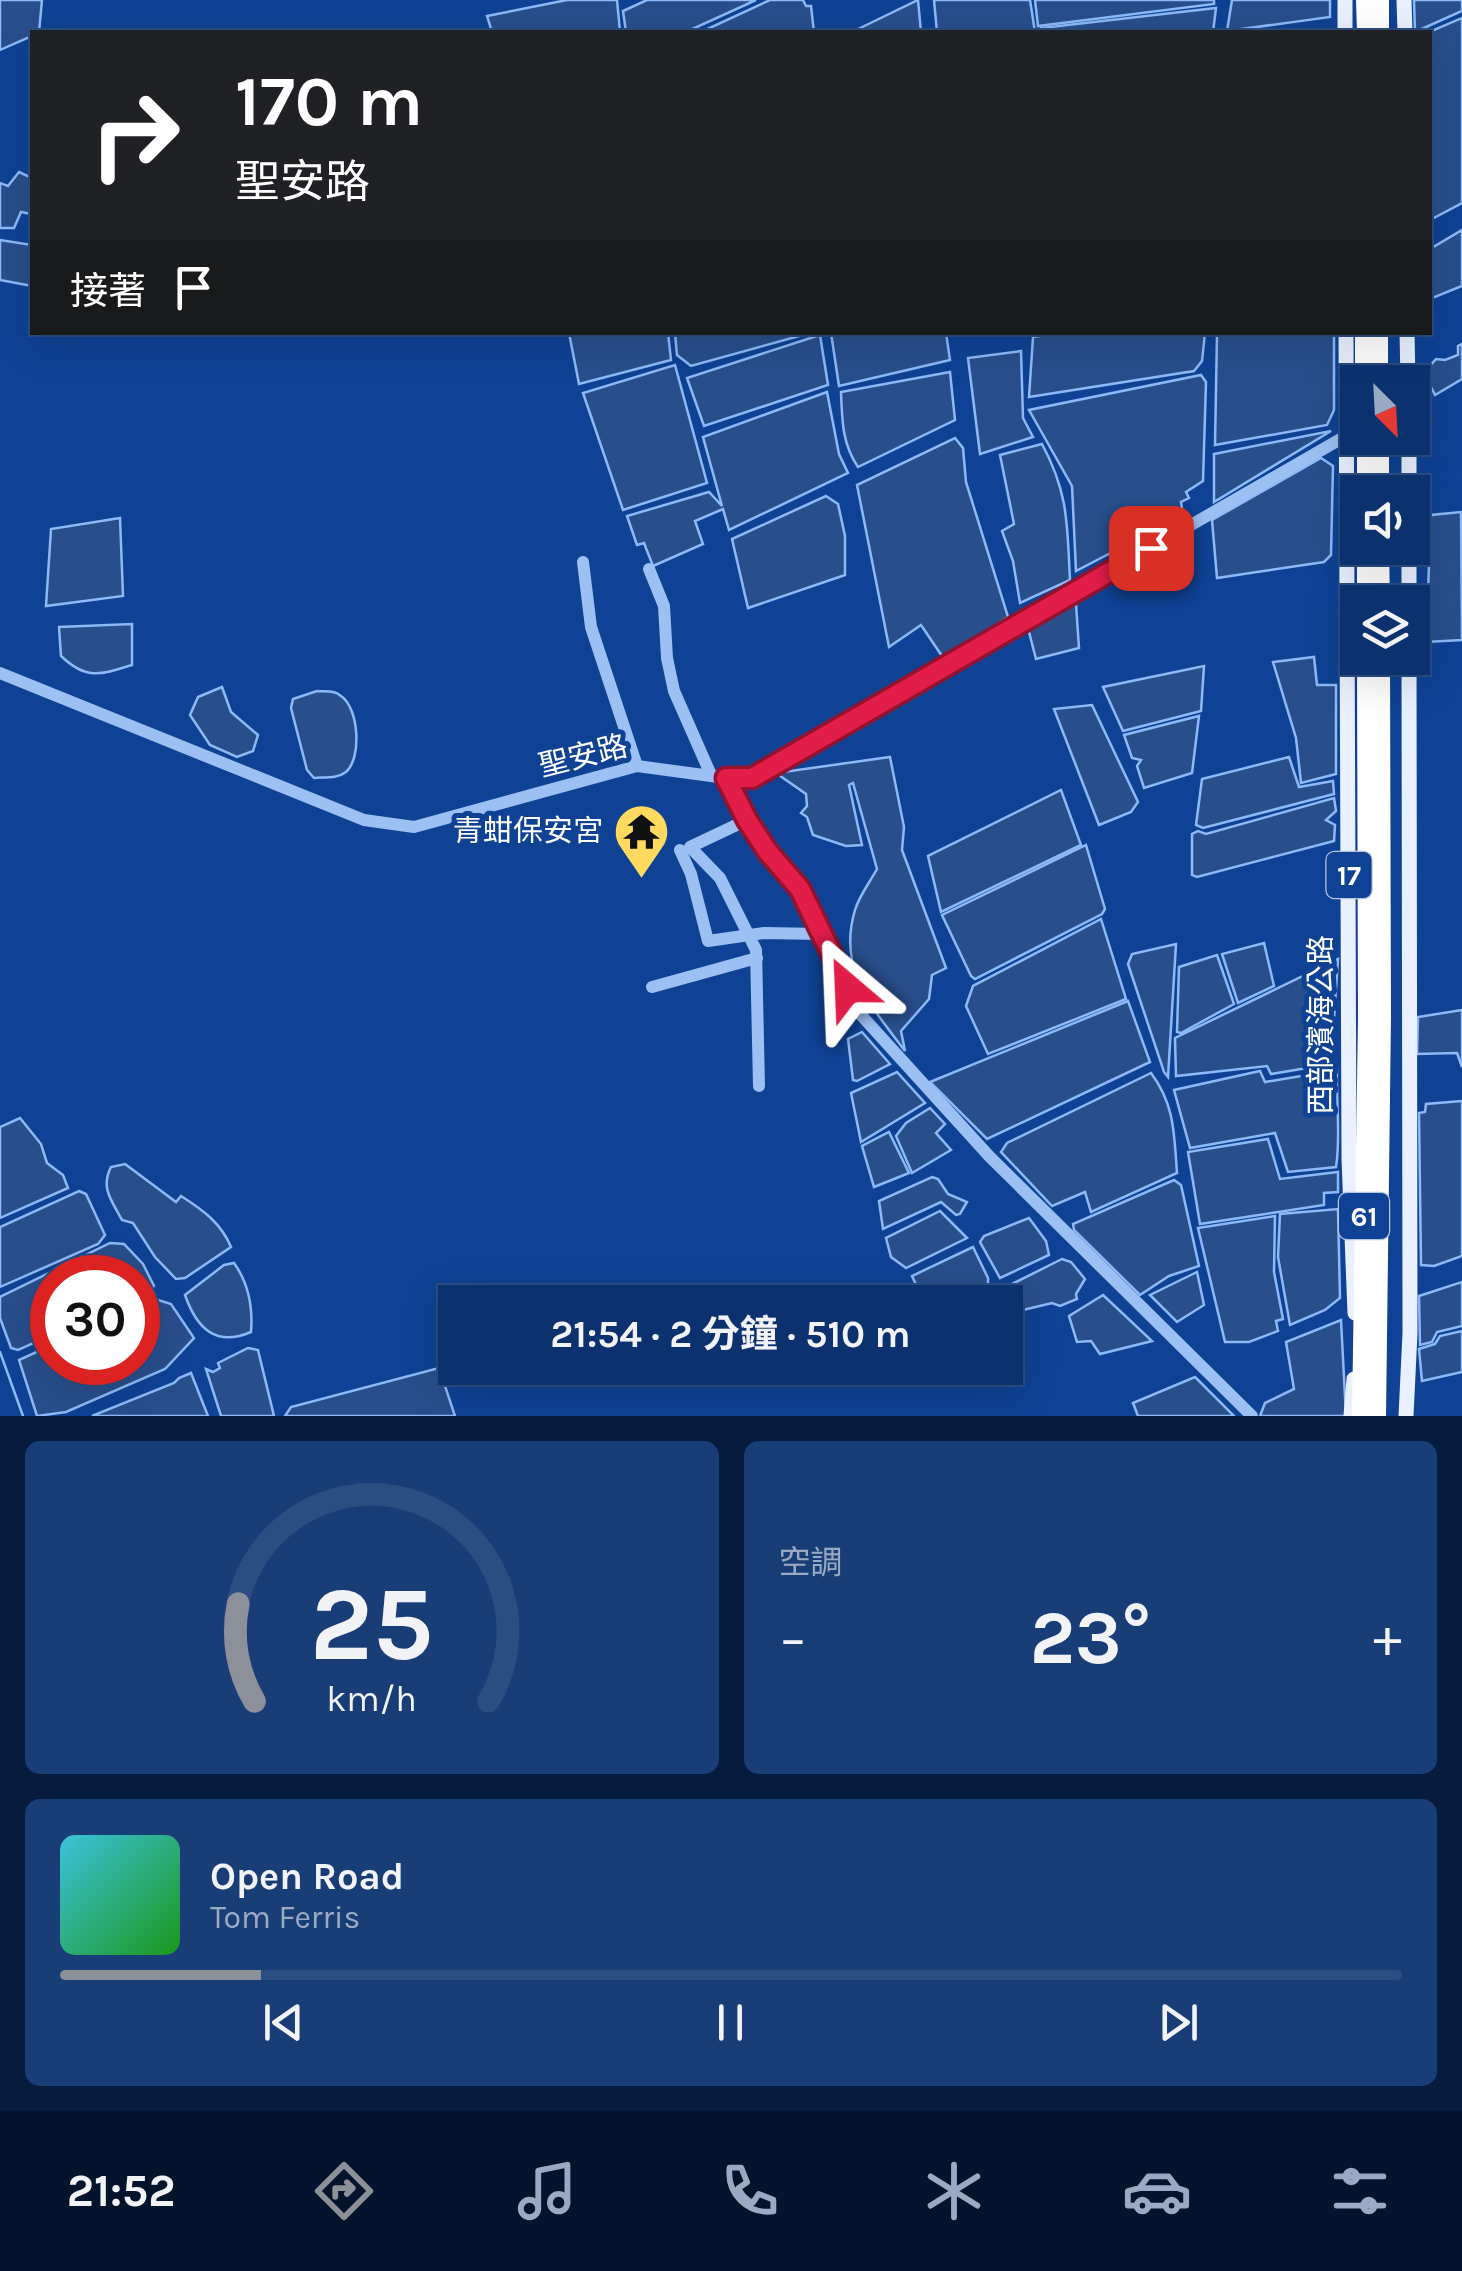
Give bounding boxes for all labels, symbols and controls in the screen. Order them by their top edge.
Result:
text: 170 m [235,61,423,143]
icon: right [70,70,200,200]
text: 聖安路 [235,156,370,208]
icon: arrive [166,260,221,315]
text: 接著 [70,269,146,314]
north arrow [1340,365,1430,455]
map controls [1340,365,1430,675]
button: sound [1340,475,1430,565]
pin [1109,506,1194,591]
icon: arrive [1124,521,1179,576]
button: layers [1340,585,1430,675]
street label: 聖安路 [535,728,631,784]
temple icon: 青蚶保安宮 [612,801,672,880]
place label: 青蚶保安宮 [453,813,603,849]
road number: 17 [1326,852,1372,898]
street label: 西部濱海公路 [1303,935,1339,1115]
position arrow [796,936,900,1040]
road number: 61 [1339,1193,1389,1239]
speed limit sign: 30 [30,1255,160,1385]
text: 21:54 · 2 分鐘 · 510 m [550,1312,911,1357]
text: 空調 [779,1544,843,1581]
text: 25 [310,1564,433,1685]
text: 23° [1030,1594,1151,1682]
text: − [779,1606,807,1670]
text: + [1373,1606,1402,1670]
text: km/h [326,1678,417,1720]
text: Open Road [210,1854,404,1899]
text: Tom Ferris [210,1899,360,1936]
icon: previous [256,1995,311,2050]
icon: pause [703,1995,758,2050]
icon: next [1151,1995,1206,2050]
icon: directions [309,2156,379,2226]
icon: music [512,2156,582,2226]
icon: phone [715,2156,785,2226]
icon: climate [919,2156,989,2226]
icon: car [1122,2156,1192,2226]
icon: filters [1325,2156,1395,2226]
text: 21:52 [67,2165,175,2217]

